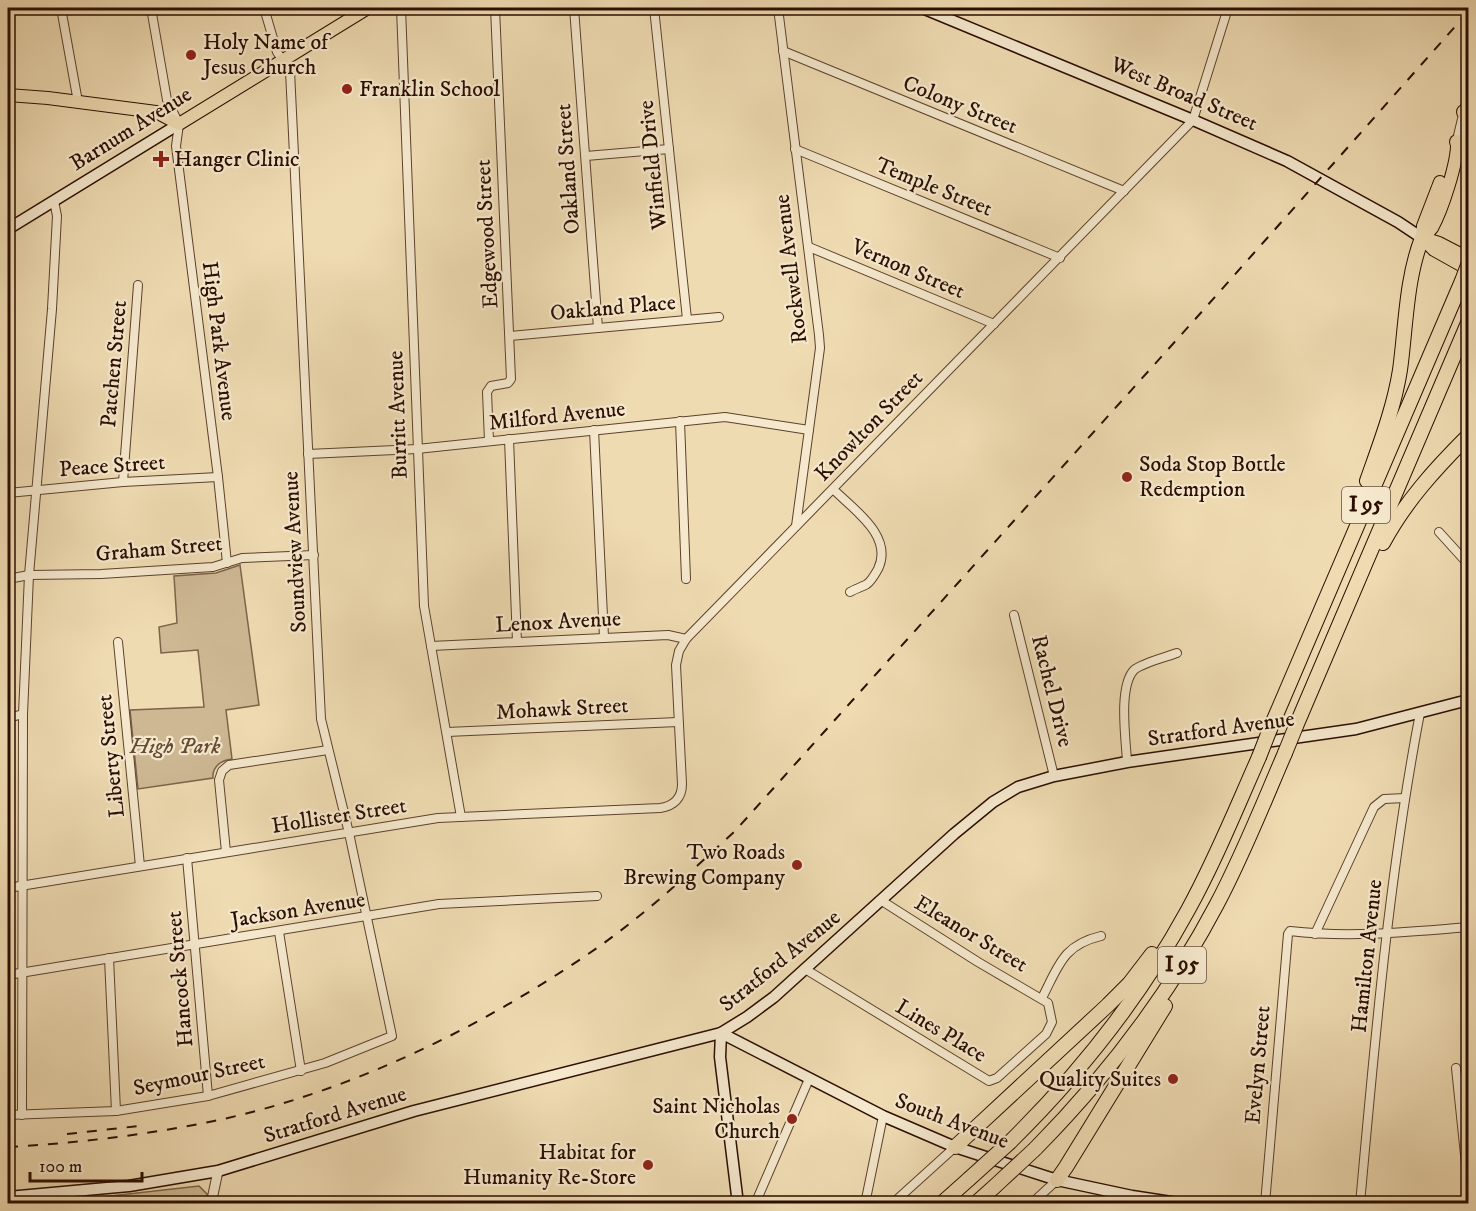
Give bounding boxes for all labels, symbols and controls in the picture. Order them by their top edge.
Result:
place label: Holy Name of Jesus Church [201,29,332,81]
marker: Holy Name of Jesus Church [184,48,198,62]
street label: West Broad Street [1106,50,1262,137]
street label: Colony Street [899,70,1021,140]
place label: Franklin School [359,76,501,103]
street label: Barnum Avenue [65,81,197,177]
marker: Franklin School [340,82,354,96]
street label: Winfield Drive [633,99,673,232]
street label: Oakland Street [550,103,586,235]
place label: Hanger Clinic [174,146,300,173]
marker: Hanger Clinic [152,150,170,168]
street label: Temple Street [872,151,996,223]
street label: Edgewood Street [470,159,504,309]
street label: Rockwell Avenue [768,193,814,345]
street label: Vernon Street [846,233,969,305]
street label: High Park Avenue [196,260,242,422]
street label: Oakland Place [549,289,677,327]
street label: Patchen Street [95,299,133,429]
street label: Burritt Avenue [382,350,414,480]
street label: Knowlton Street [809,365,929,487]
street label: Milford Avenue [487,395,627,437]
street label: Peace Street [58,449,166,483]
place label: Soda Stop Bottle Redemption [1139,451,1286,503]
street label: Soundview Avenue [277,470,313,634]
marker: Soda Stop Bottle Redemption [1120,470,1134,484]
road number: I 95 [1342,487,1390,523]
street label: Graham Street [95,530,223,568]
street label: Lenox Avenue [494,605,622,639]
street label: Rachel Drive [1025,632,1079,750]
street label: Mohawk Street [495,692,629,726]
street label: Liberty Street [91,693,131,819]
street label: Stratford Avenue [1146,705,1296,753]
park label: High Park [129,733,221,760]
street label: Hollister Street [270,792,408,840]
place label: Two Roads Brewing Company [623,839,786,891]
marker: Two Roads Brewing Company [790,858,804,872]
street label: Hamilton Avenue [1346,878,1388,1034]
street label: Jackson Avenue [227,886,367,934]
street label: Eleanor Street [909,890,1033,978]
street label: Stratford Avenue [714,904,846,1018]
street label: Hancock Street [161,910,199,1048]
road number: I 95 [1158,947,1206,983]
street label: Lines Place [891,993,991,1069]
street label: Evelyn Street [1239,1005,1277,1125]
street label: Seymour Street [131,1048,267,1102]
place label: Quality Suites [1039,1066,1161,1093]
marker: Quality Suites [1166,1072,1180,1086]
street label: Stratford Avenue [260,1080,410,1150]
street label: South Avenue [891,1087,1013,1155]
place label: Saint Nicholas Church [652,1093,780,1145]
marker: Saint Nicholas Church [785,1112,799,1126]
place label: Habitat for Humanity Re-Store [463,1139,637,1191]
scale bar [30,1145,142,1183]
text: 100 m [39,1156,82,1178]
marker: Habitat for Humanity Re-Store [641,1158,655,1172]

